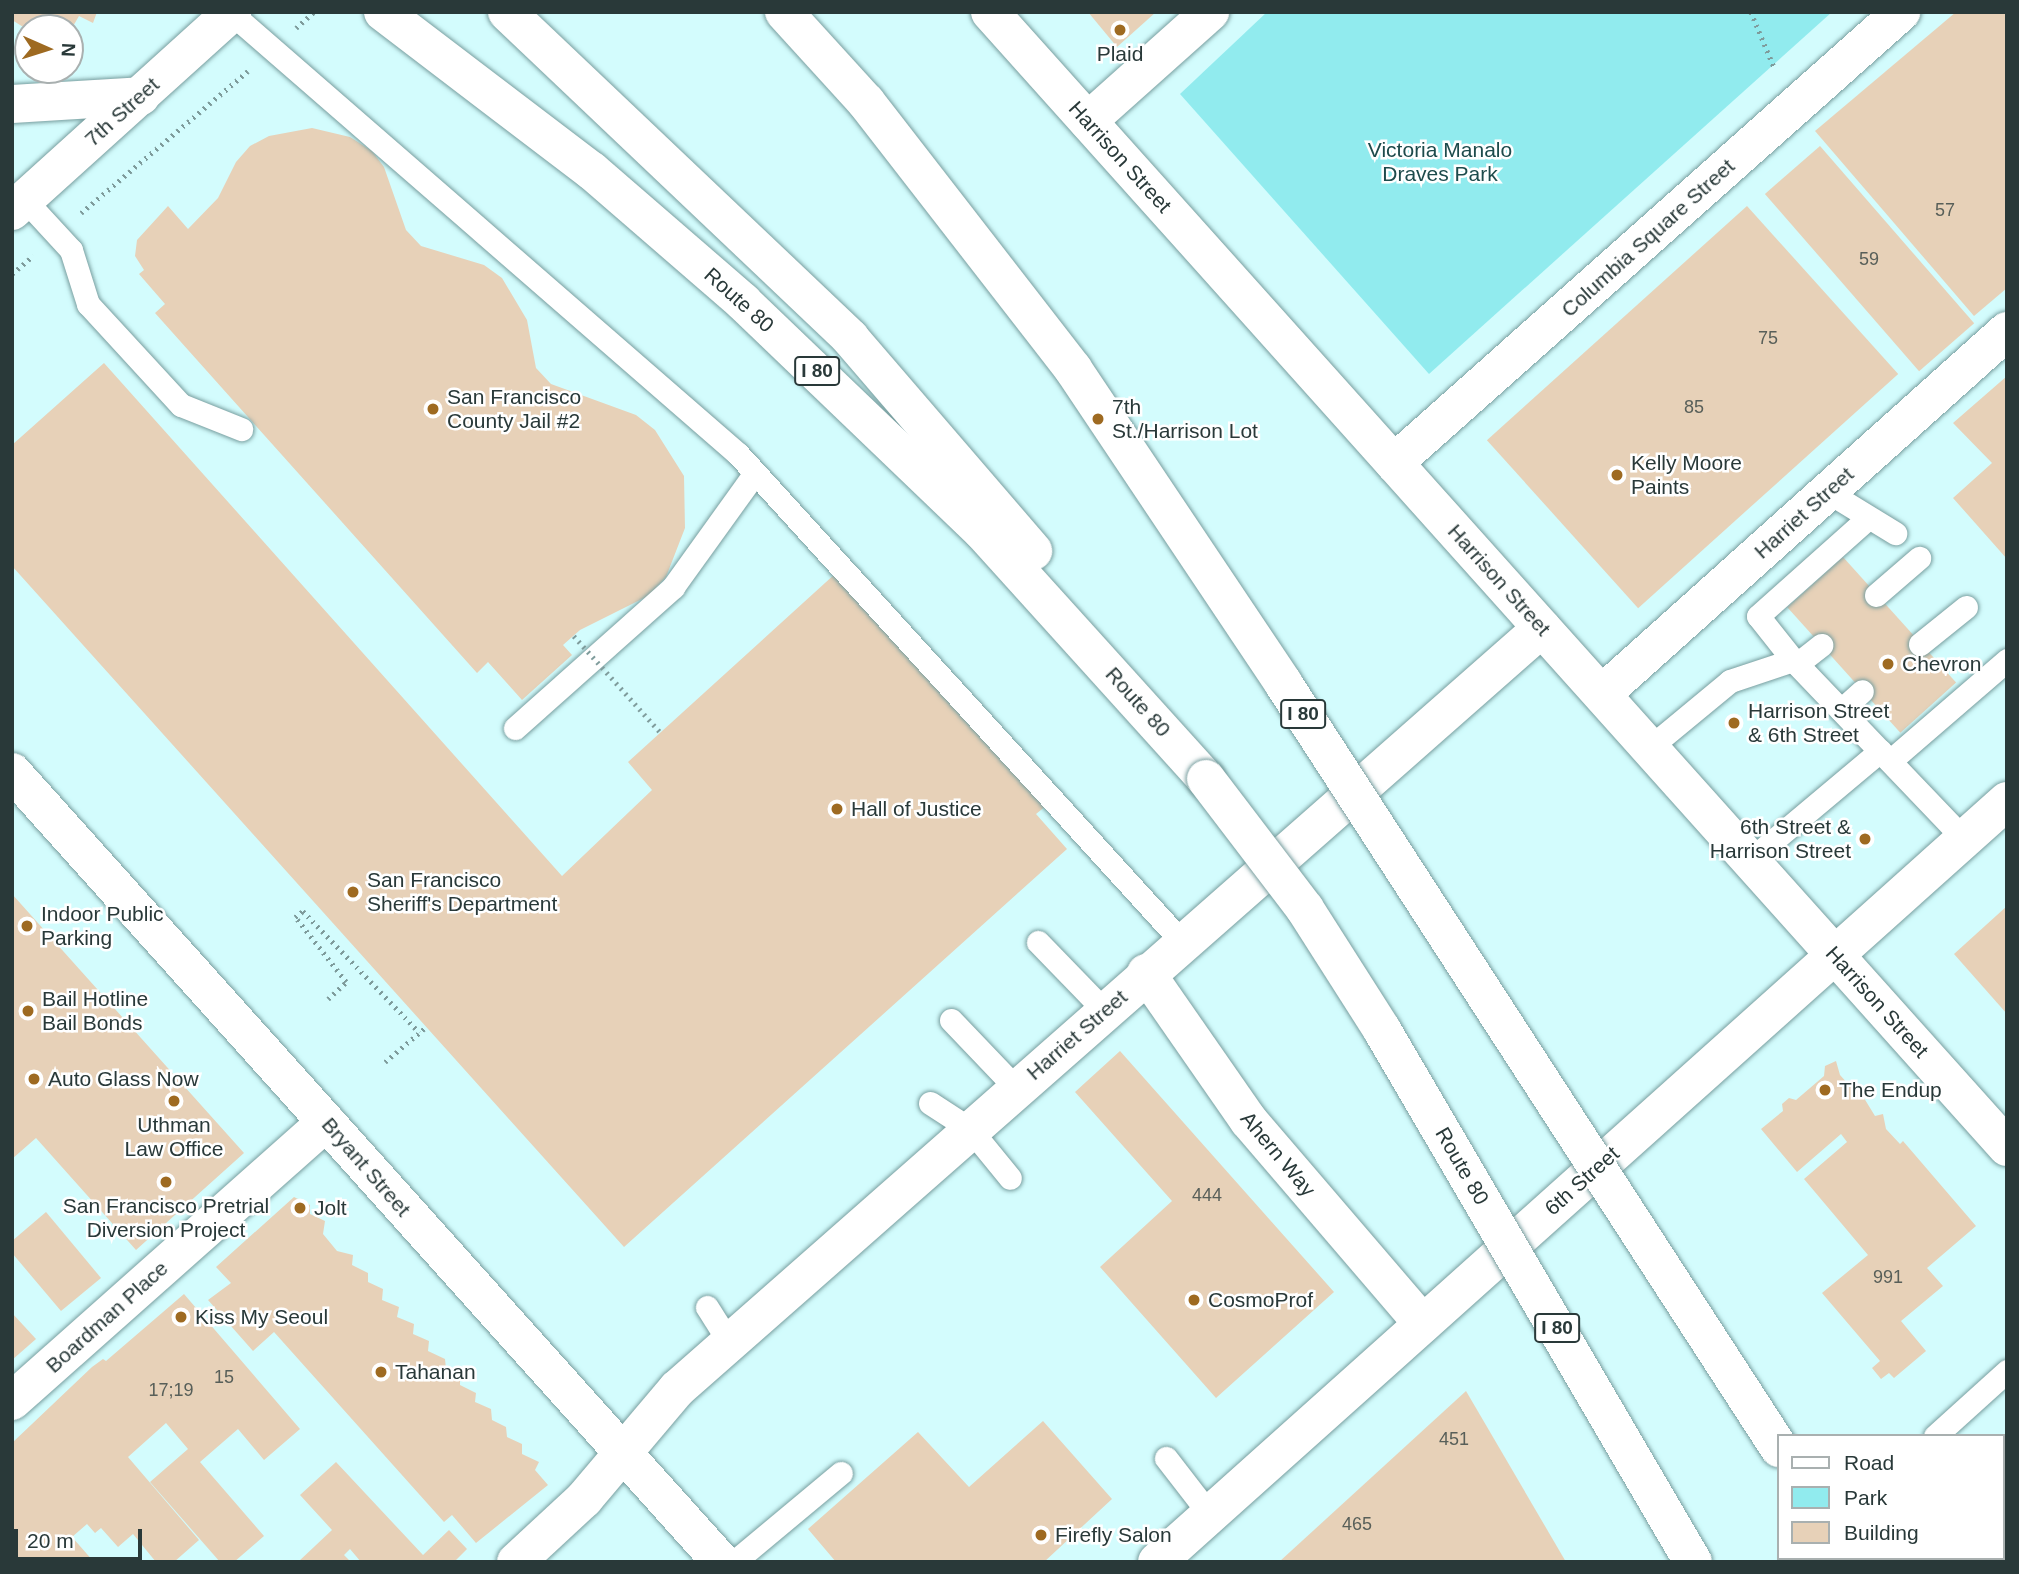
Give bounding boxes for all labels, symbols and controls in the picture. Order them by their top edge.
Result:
north arrow [14,14,84,84]
marker: Plaid [1112,22,1128,38]
place label: Plaid [1097,41,1143,67]
text: N [58,43,79,57]
street label: 7th Street [80,72,164,152]
street label: Harrison Street [1063,96,1177,218]
park label: Victoria Manalo Draves Park [1368,137,1512,187]
street label: Columbia Square Street [1556,154,1740,322]
house number: 57 [1935,199,1955,221]
house number: 59 [1859,248,1879,270]
street label: Route 80 [699,262,779,338]
house number: 75 [1758,327,1778,349]
road number: I 80 [792,356,842,386]
place label: San Francisco County Jail #2 [447,384,581,434]
place label: 7th St./Harrison Lot [1112,394,1258,444]
house number: 85 [1684,396,1704,418]
marker: San Francisco County Jail #2 [425,401,441,417]
marker: 7th St./Harrison Lot [1090,411,1106,427]
place label: Kelly Moore Paints [1631,450,1742,500]
street label: Harriet Street [1749,462,1859,564]
marker: Kelly Moore Paints [1609,467,1625,483]
street label: Harrison Street [1442,519,1556,641]
place label: Chevron [1902,651,1981,677]
marker: Chevron [1880,656,1896,672]
street label: Route 80 [1100,662,1176,742]
road number: I 80 [1278,698,1328,730]
place label: Harrison Street & 6th Street [1748,698,1889,748]
marker: Harrison Street & 6th Street [1726,715,1742,731]
place label: Hall of Justice [851,796,982,822]
marker: Hall of Justice [829,801,845,817]
place label: 6th Street & Harrison Street [1710,814,1851,864]
marker: 6th Street & Harrison Street [1857,831,1873,847]
place label: San Francisco Sheriff's Department [367,867,557,917]
marker: San Francisco Sheriff's Department [345,884,361,900]
place label: Indoor Public Parking [41,901,164,951]
marker: Indoor Public Parking [19,918,35,934]
street label: Harrison Street [1820,941,1934,1063]
street label: Harriet Street [1022,985,1132,1085]
place label: Bail Hotline Bail Bonds [42,986,148,1036]
marker: Bail Hotline Bail Bonds [20,1003,36,1019]
place label: Auto Glass Now [48,1066,199,1092]
marker: Auto Glass Now [26,1071,42,1087]
place label: The Endup [1839,1077,1942,1103]
marker: The Endup [1817,1082,1833,1098]
marker: Uthman Law Office [166,1093,182,1109]
street label: Ahern Way [1235,1106,1321,1202]
place label: Uthman Law Office [125,1112,223,1162]
street label: Bryant Street [316,1112,416,1222]
street label: Route 80 [1430,1123,1494,1209]
street label: 6th Street [1540,1141,1624,1221]
marker: San Francisco Pretrial Diversion Project [158,1174,174,1190]
house number: 444 [1192,1184,1222,1206]
place label: San Francisco Pretrial Diversion Project [63,1193,269,1243]
place label: Jolt [314,1195,347,1221]
marker: Jolt [292,1200,308,1216]
street label: Boardman Place [41,1256,173,1378]
house number: 991 [1873,1266,1903,1288]
place label: CosmoProf [1208,1287,1313,1313]
marker: CosmoProf [1186,1292,1202,1308]
place label: Kiss My Seoul [195,1304,328,1330]
marker: Kiss My Seoul [173,1309,189,1325]
road number: I 80 [1532,1312,1582,1344]
place label: Tahanan [395,1359,476,1385]
marker: Tahanan [373,1364,389,1380]
house number: 15 [214,1366,234,1388]
house number: 17;19 [148,1379,194,1401]
house number: 451 [1439,1428,1469,1450]
legend [1778,1434,2005,1560]
text: Road [1844,1451,1894,1474]
text: Park [1844,1486,1887,1509]
house number: 465 [1342,1513,1372,1535]
scale bar [18,1514,145,1558]
text: Building [1844,1521,1919,1544]
place label: Firefly Salon [1055,1522,1172,1548]
marker: Firefly Salon [1033,1527,1049,1543]
text: 20 m [27,1529,74,1552]

